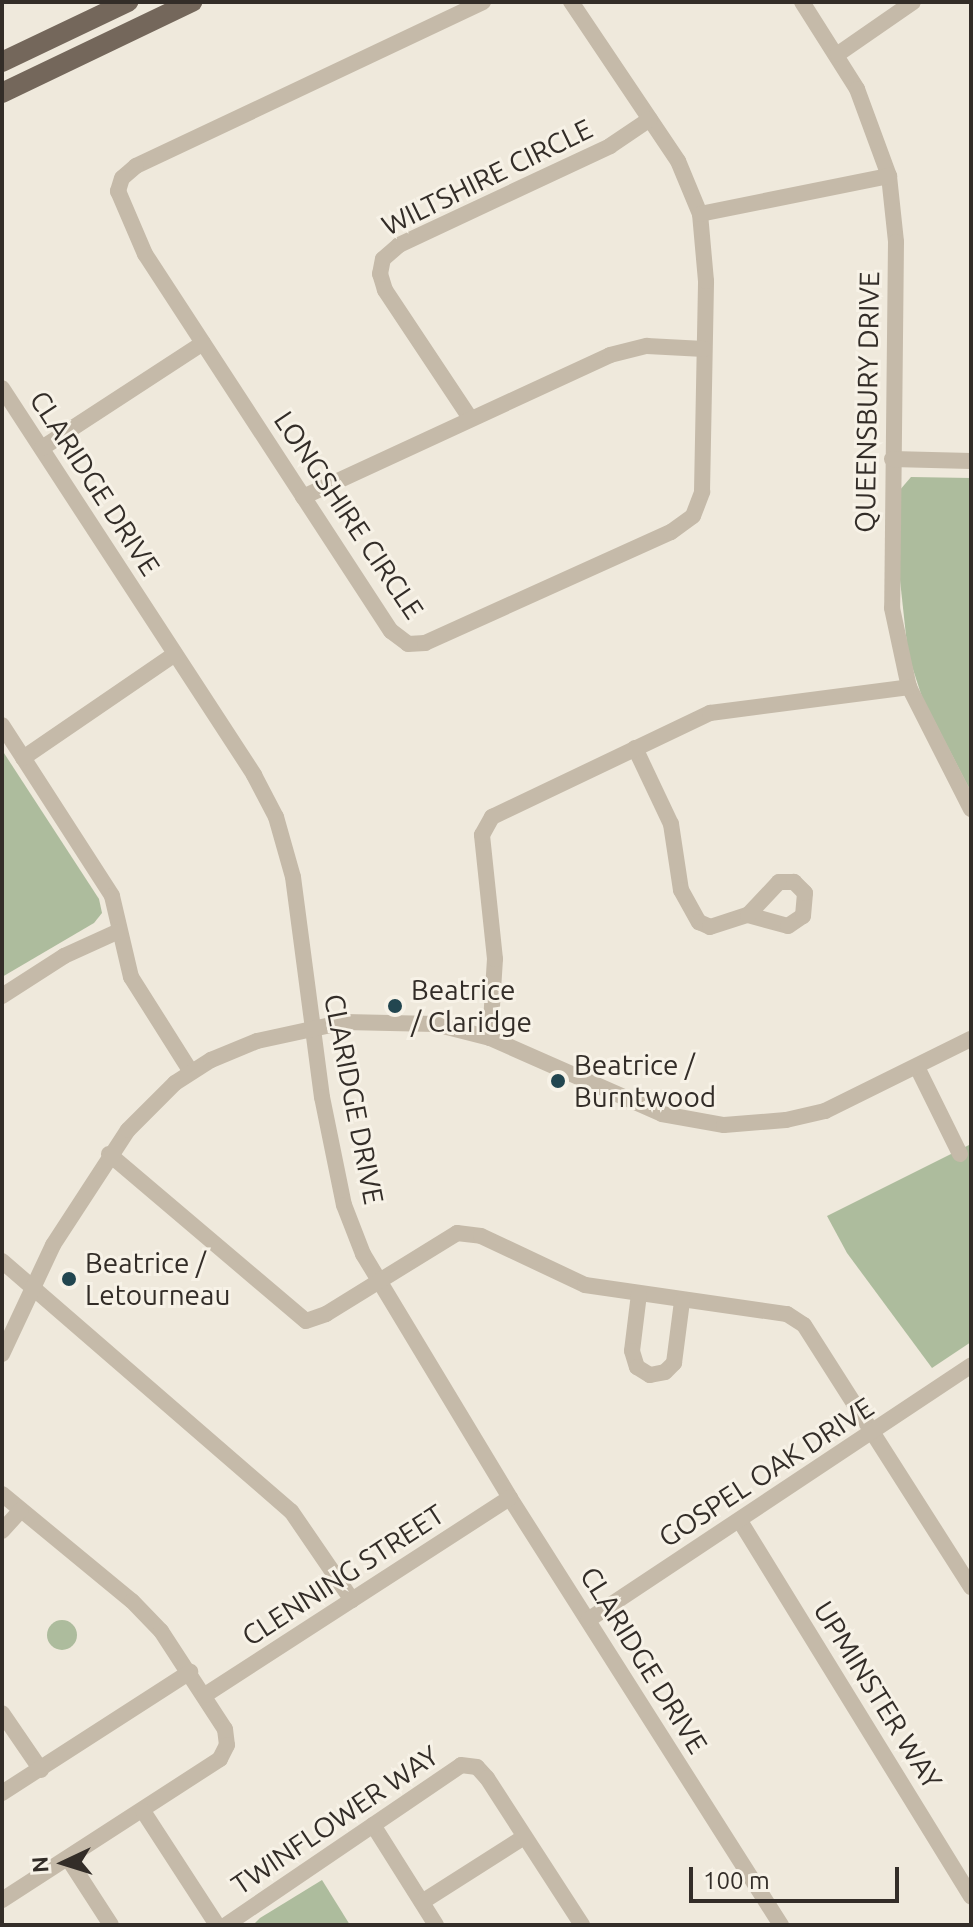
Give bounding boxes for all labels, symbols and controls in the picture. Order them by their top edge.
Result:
street label: WILTSHIRE CIRCLE [376,112,598,242]
street label: QUEENSBURY DRIVE [848,271,886,533]
street label: CLARIDGE DRIVE [23,384,167,582]
street label: LONGSHIRE CIRCLE [267,405,431,625]
place label: Beatrice / Claridge [411,973,532,1039]
street label: CLARIDGE DRIVE [317,991,391,1207]
marker: Beatrice / Claridge [386,997,404,1015]
place label: Beatrice / Burntwood [574,1048,716,1114]
marker: Beatrice / Burntwood [549,1072,567,1090]
place label: Beatrice / Letourneau [85,1246,230,1312]
marker: Beatrice / Letourneau [60,1270,78,1288]
street label: GOSPEL OAK DRIVE [652,1390,880,1554]
street label: CLENNING STREET [236,1497,450,1653]
street label: CLARIDGE DRIVE [573,1561,715,1759]
street label: UPMINSTER WAY [807,1595,949,1795]
street label: TWINFLOWER WAY [225,1738,445,1902]
north arrow [24,1823,104,1903]
scale bar [693,1851,903,1901]
text: N [27,1856,53,1874]
text: 100 m [703,1867,770,1894]

